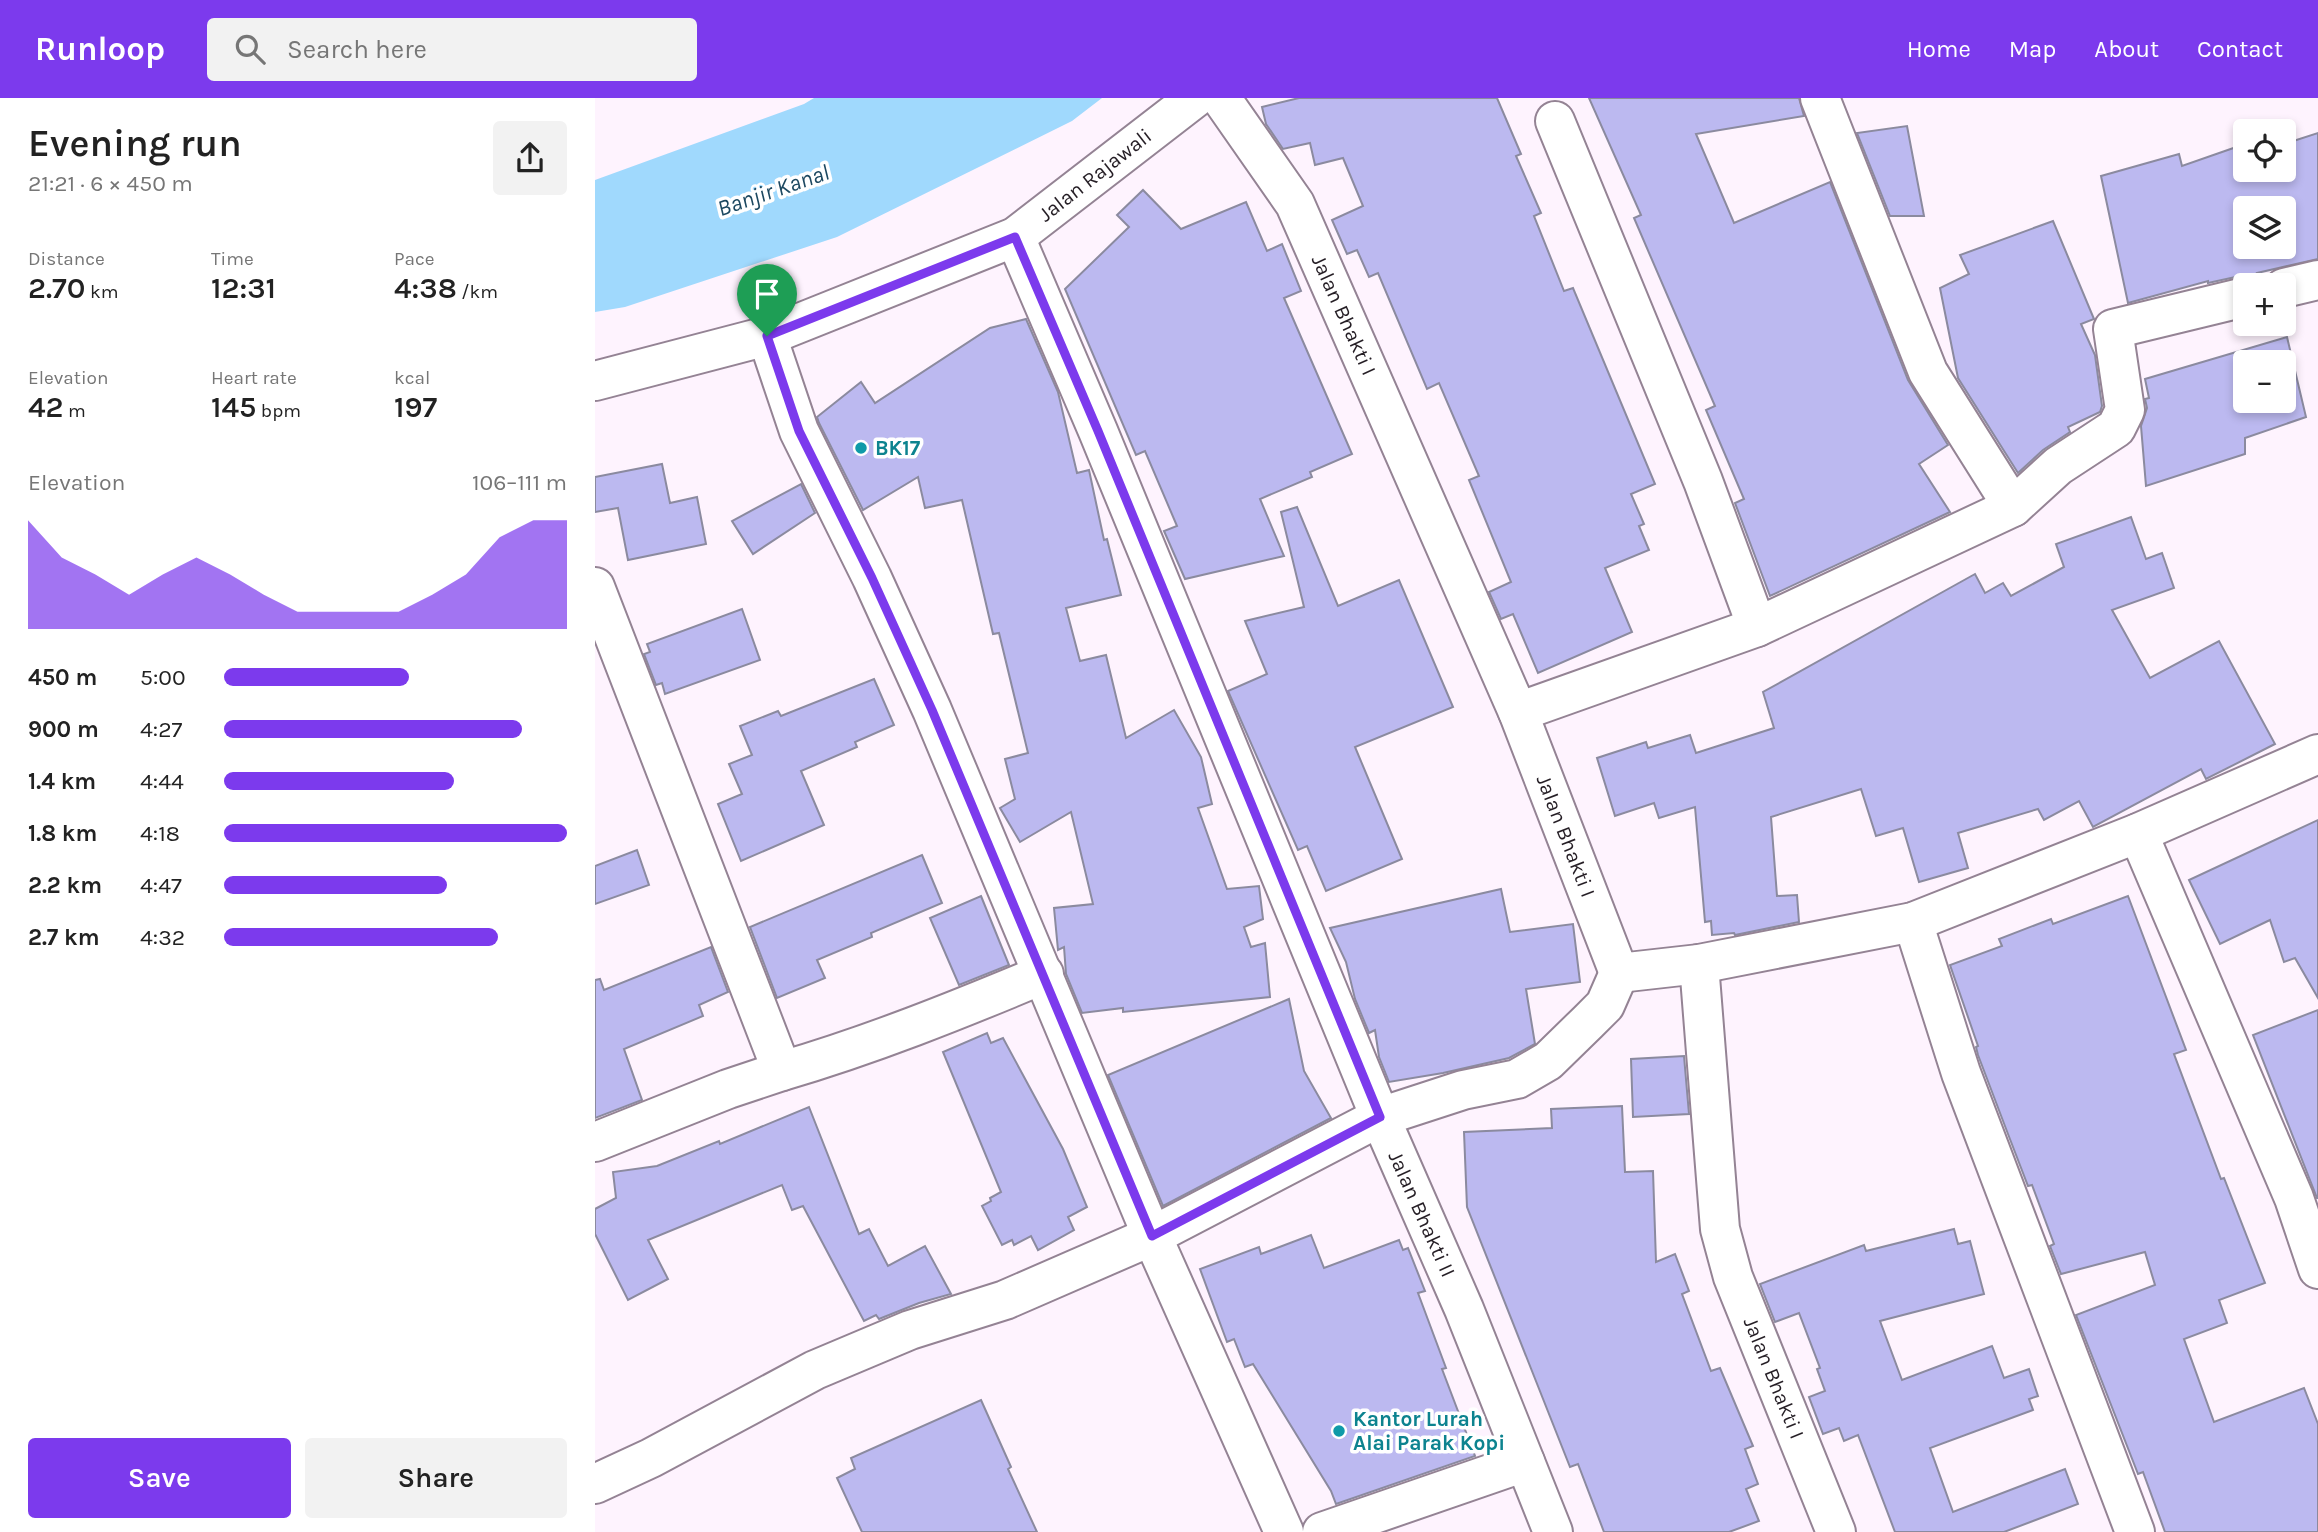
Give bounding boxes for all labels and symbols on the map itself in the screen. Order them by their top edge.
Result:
street label: Jalan Rajawali [1034,123,1156,227]
water label: Banjir Kanal [714,159,833,222]
street label: Jalan Bhakti I [1307,251,1381,379]
pin [737,264,797,336]
place label: BK17 [875,436,921,460]
marker: BK17 [853,440,869,456]
street label: Jalan Bhakti I [1532,771,1600,901]
street label: Jalan Bhakti II [1384,1147,1460,1281]
street label: Jalan Bhakti I [1739,1314,1809,1442]
place label: Kantor Lurah Alai Parak Kopi [1353,1407,1505,1455]
marker: Kantor Lurah Alai Parak Kopi [1331,1423,1347,1439]

